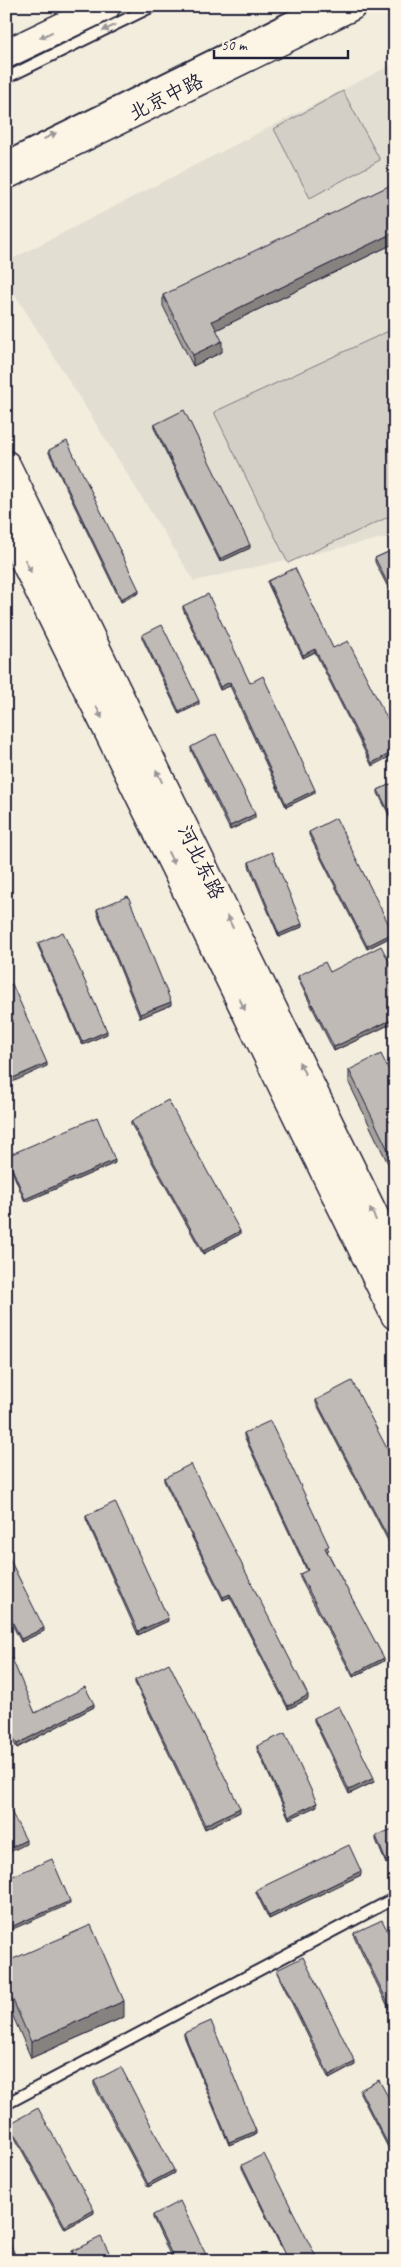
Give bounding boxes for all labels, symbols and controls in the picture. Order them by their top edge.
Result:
one-way arrow [102,24,116,32]
scale bar [214,28,347,60]
one-way arrow [39,31,53,39]
text: 50 m [221,36,248,55]
street label: 北京中路 [125,68,208,126]
one-way arrow [43,132,57,140]
one-way arrow [24,559,32,573]
one-way arrow [95,705,103,719]
one-way arrow [155,769,163,783]
street label: 河北东路 [172,821,230,904]
one-way arrow [167,851,175,865]
one-way arrow [226,915,234,929]
one-way arrow [238,997,246,1011]
one-way arrow [298,1061,306,1075]
one-way arrow [369,1207,377,1221]

